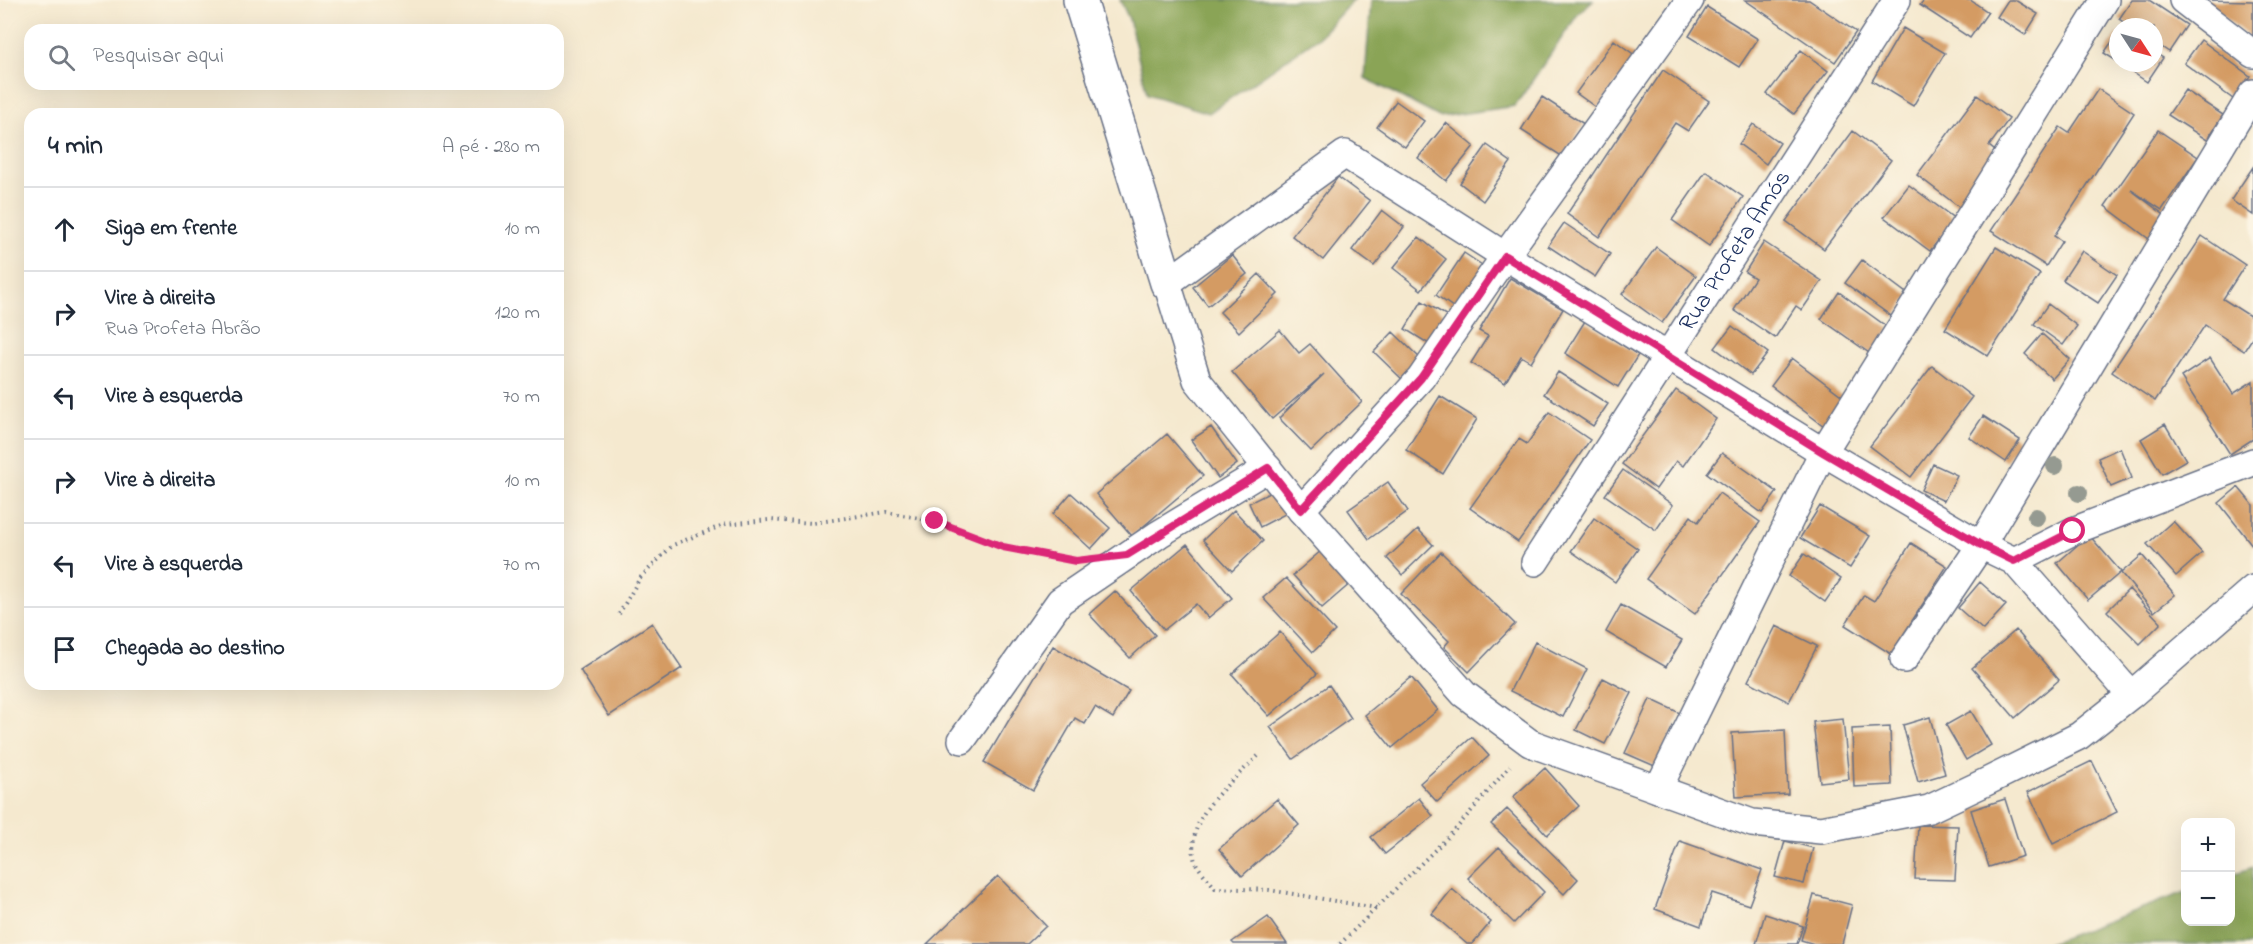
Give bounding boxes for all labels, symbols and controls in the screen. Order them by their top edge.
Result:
north arrow [2109,18,2163,72]
search box [24,24,564,90]
icon: search [45,41,78,74]
text: Pesquisar aqui [93,41,224,73]
text: 4 min [48,128,103,166]
text: A pé · 280 m [442,133,540,162]
street label: Rua Profeta Amós [1670,164,1800,338]
icon: ahead [48,213,81,246]
text: Siga em frente [105,213,237,245]
text: 10 m [504,215,540,244]
text: Vire à direita [105,283,215,315]
icon: right [48,297,81,330]
text: 120 m [495,299,540,328]
text: Rua Profeta Abrão [105,315,261,344]
icon: left [48,381,81,414]
text: Vire à esquerda [105,381,243,413]
text: 70 m [503,383,540,412]
icon: right [48,465,81,498]
text: Vire à direita [105,465,215,497]
text: 10 m [504,467,540,496]
route end [921,507,947,533]
route start [2059,517,2085,543]
icon: left [48,549,81,582]
text: Vire à esquerda [105,549,243,581]
text: 70 m [503,551,540,580]
icon: arrive [48,633,81,666]
text: Chegada ao destino [105,633,285,665]
map controls [2181,818,2235,926]
button: + [2181,818,2235,872]
button: − [2181,872,2235,926]

